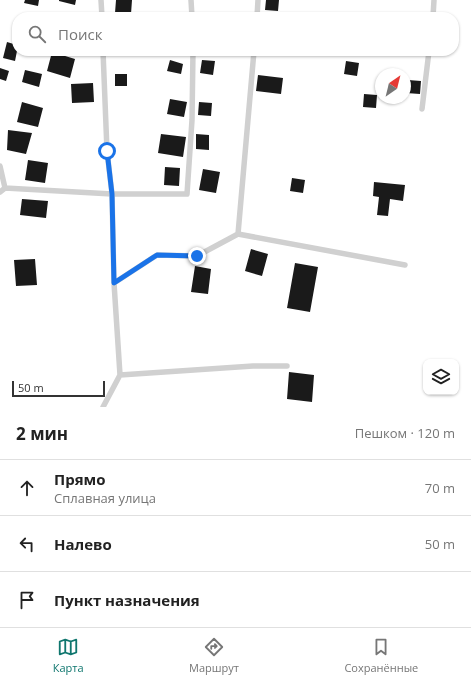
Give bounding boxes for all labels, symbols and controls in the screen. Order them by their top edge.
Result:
search box [12,12,459,56]
icon: search [26,23,48,45]
text: Поиск [58,24,102,44]
north arrow [375,68,411,104]
route start [98,142,116,160]
route end [188,247,206,265]
map controls [423,359,459,395]
button: layers [423,359,459,395]
scale bar [12,379,105,398]
text: 50 m [18,380,44,395]
text: 2 мин [16,422,68,445]
text: Пешком · 120 m [355,424,455,442]
text: Прямо [54,469,106,489]
icon: ahead [16,477,38,499]
text: 70 m [425,479,455,497]
text: Сплавная улица [54,489,156,507]
icon: left [16,533,38,555]
text: Налево [54,534,112,554]
text: 50 m [425,535,455,553]
icon: arrive [16,589,38,611]
text: Пункт назначения [54,590,200,610]
tab: Карта [53,636,84,675]
tab: Маршрут [189,636,239,675]
tab: Сохранённые [344,636,418,675]

